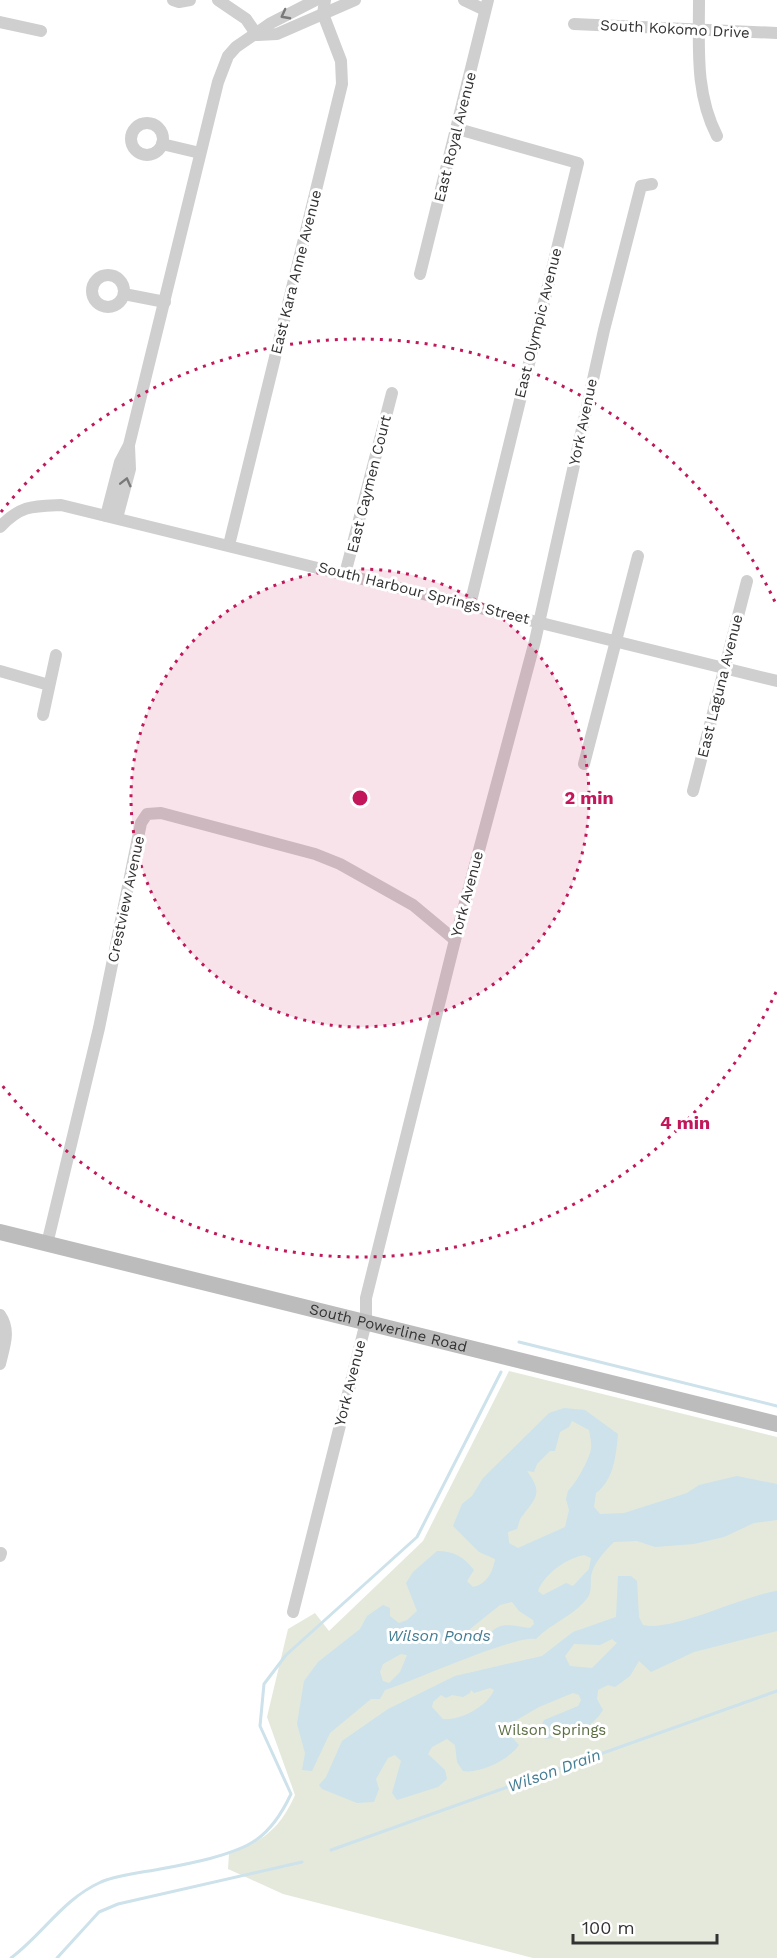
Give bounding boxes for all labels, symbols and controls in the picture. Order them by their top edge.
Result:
one-way arrow [281,8,291,19]
street label: South Kokomo Drive [600,16,750,42]
street label: East Royal Avenue [430,70,480,204]
street label: East Kara Anne Avenue [267,188,325,356]
street label: East Olympic Avenue [511,246,565,400]
street label: York Avenue [565,377,601,467]
street label: East Caymen Court [343,413,395,555]
one-way arrow [119,477,132,487]
street label: South Harbour Springs Street [316,558,532,628]
street label: East Laguna Avenue [693,612,747,760]
text: 2 min [564,787,614,808]
centre of rings [350,788,370,808]
street label: Crestview Avenue [104,834,148,964]
street label: York Avenue [447,849,487,939]
text: 4 min [660,1112,710,1133]
street label: South Powerline Road [308,1300,469,1356]
street label: York Avenue [331,1338,369,1428]
water label: Wilson Ponds [387,1626,491,1645]
park label: Wilson Springs [498,1721,606,1739]
water label: Wilson Drain [505,1745,603,1796]
scale bar [573,1907,717,1945]
text: 100 m [582,1917,635,1938]

